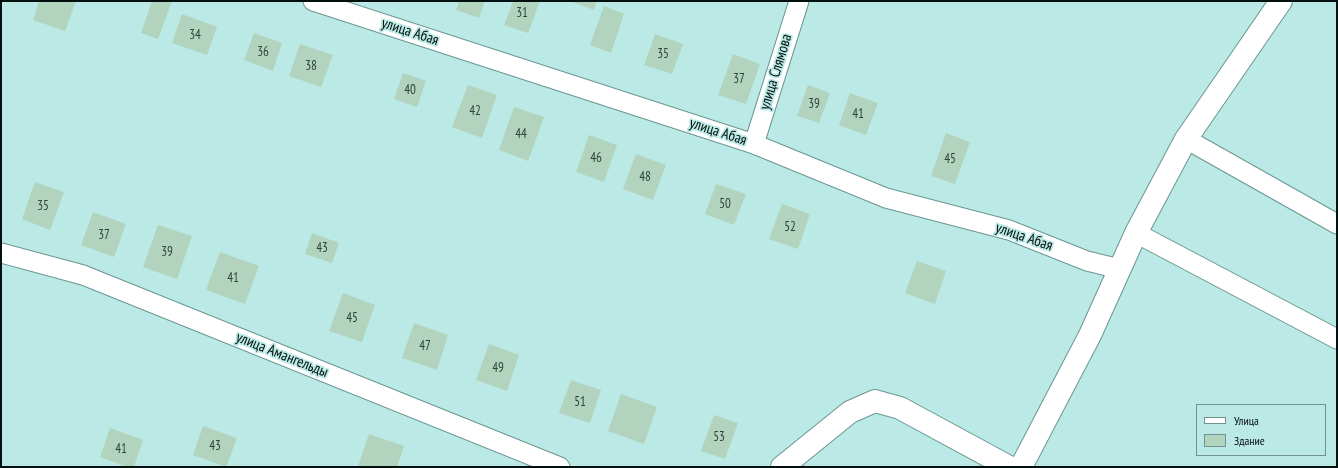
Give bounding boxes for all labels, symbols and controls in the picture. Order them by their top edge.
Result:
house number: 31 [516,5,528,21]
street label: улица Абая [379,14,441,50]
house number: 34 [189,27,201,43]
street label: улица Слямова [756,32,796,112]
house number: 36 [257,44,269,60]
house number: 35 [657,46,669,62]
house number: 38 [305,58,317,74]
house number: 37 [733,71,745,87]
house number: 40 [404,82,416,98]
house number: 39 [808,96,820,112]
house number: 42 [469,103,481,119]
house number: 41 [852,106,864,122]
street label: улица Абая [687,114,749,150]
house number: 44 [515,126,527,142]
house number: 46 [590,150,602,166]
house number: 45 [944,151,956,167]
house number: 48 [639,169,651,185]
house number: 50 [719,196,731,212]
house number: 35 [37,198,49,214]
house number: 52 [784,219,796,235]
street label: улица Абая [993,219,1055,255]
house number: 37 [98,227,110,243]
house number: 43 [316,240,328,256]
house number: 39 [161,244,173,260]
house number: 41 [227,270,239,286]
house number: 45 [346,310,358,326]
street label: улица Амангельды [233,328,331,382]
house number: 47 [419,338,431,354]
house number: 49 [492,360,504,376]
house number: 51 [574,394,586,410]
legend [1196,404,1326,456]
text: Улица [1234,413,1259,428]
house number: 53 [713,429,725,445]
text: Здание [1234,433,1265,448]
house number: 43 [209,438,221,454]
house number: 41 [115,441,127,457]

